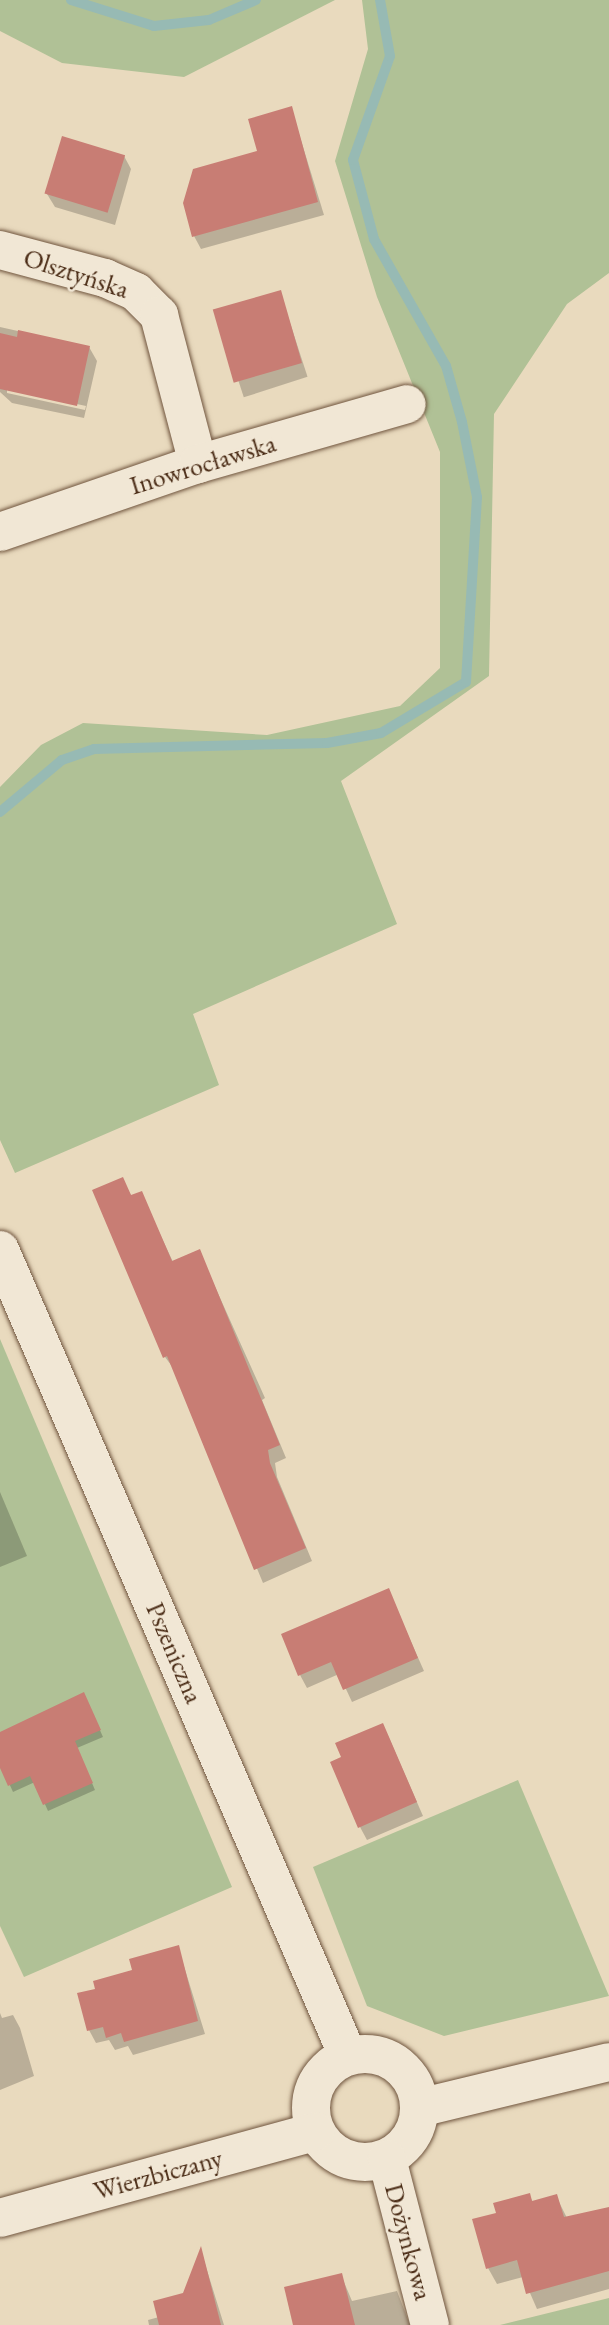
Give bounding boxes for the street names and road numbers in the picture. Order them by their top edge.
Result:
street label: Olsztyńska [20,242,132,306]
street label: Inowrocławska [126,428,280,502]
street label: Pszeniczna [139,1598,209,1708]
street label: Wierzbiczany [90,2143,226,2207]
street label: Dożynkowa [377,2180,439,2304]

